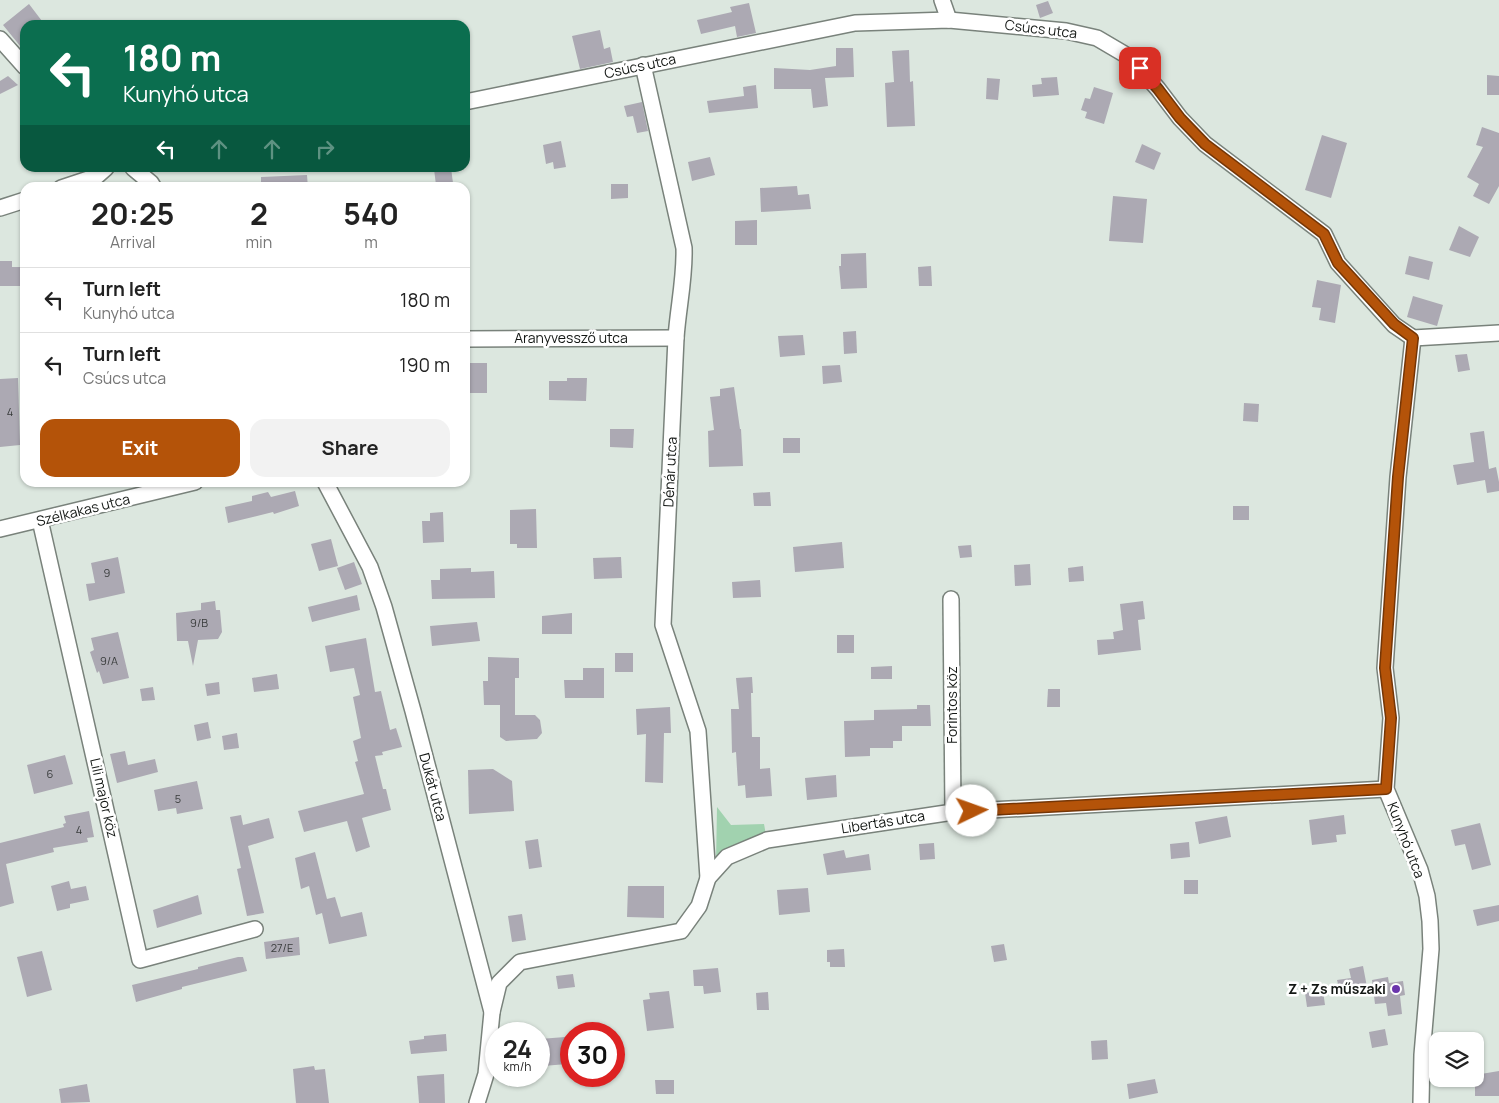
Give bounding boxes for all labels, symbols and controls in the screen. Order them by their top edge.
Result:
street label: Csúcs utca [1004,15,1078,42]
text: 180 m [123,34,221,82]
icon: left [40,40,105,105]
pin [1119,47,1161,89]
street label: Csúcs utca [602,49,677,82]
icon: arrive [1126,54,1154,82]
text: Kunyhó utca [123,79,249,109]
icon: left [152,135,180,163]
icon: ahead [205,135,233,163]
icon: ahead [258,135,286,163]
icon: right [311,135,339,163]
text: 20:25 [91,193,174,234]
text: 2 [250,193,268,234]
text: 540 [343,193,399,234]
text: Arrival [110,231,156,253]
text: min [245,231,272,253]
text: m [364,231,378,253]
text: Turn left [83,276,161,302]
icon: left [40,286,68,314]
text: 180 m [400,287,450,313]
text: Kunyhó utca [83,302,175,324]
street label: Aranyvessző utca [514,328,628,347]
text: Turn left [83,341,161,367]
icon: left [40,351,68,379]
text: 190 m [399,352,450,378]
text: Csúcs utca [83,367,166,389]
house number: 4 [7,404,13,419]
button: Exit [40,419,240,477]
button: Share [250,419,450,477]
street label: Dénár utca [658,436,681,508]
street label: Szélkakas utca [34,489,132,530]
house number: 9 [104,565,111,580]
house number: 9/B [190,615,208,630]
house number: 9/A [100,653,118,668]
street label: Forintos köz [942,666,961,744]
street label: Dukát utca [415,751,452,823]
street label: Lili major köz [86,756,123,840]
house number: 6 [47,766,54,781]
position arrow [945,784,997,836]
house number: 5 [175,791,181,806]
street label: Kunyhó utca [1383,799,1430,881]
street label: Libertás utca [840,806,926,838]
house number: 4 [76,822,82,837]
house number: 27/E [271,940,293,955]
place label: Z + Zs műszaki [1288,979,1386,998]
marker: Z + Zs műszaki [1390,983,1402,995]
speed limit sign: 30 [560,1022,625,1087]
text: 24 [503,1031,532,1066]
map controls [1429,1032,1484,1087]
button: layers [1429,1032,1484,1087]
text: km/h [504,1058,531,1075]

